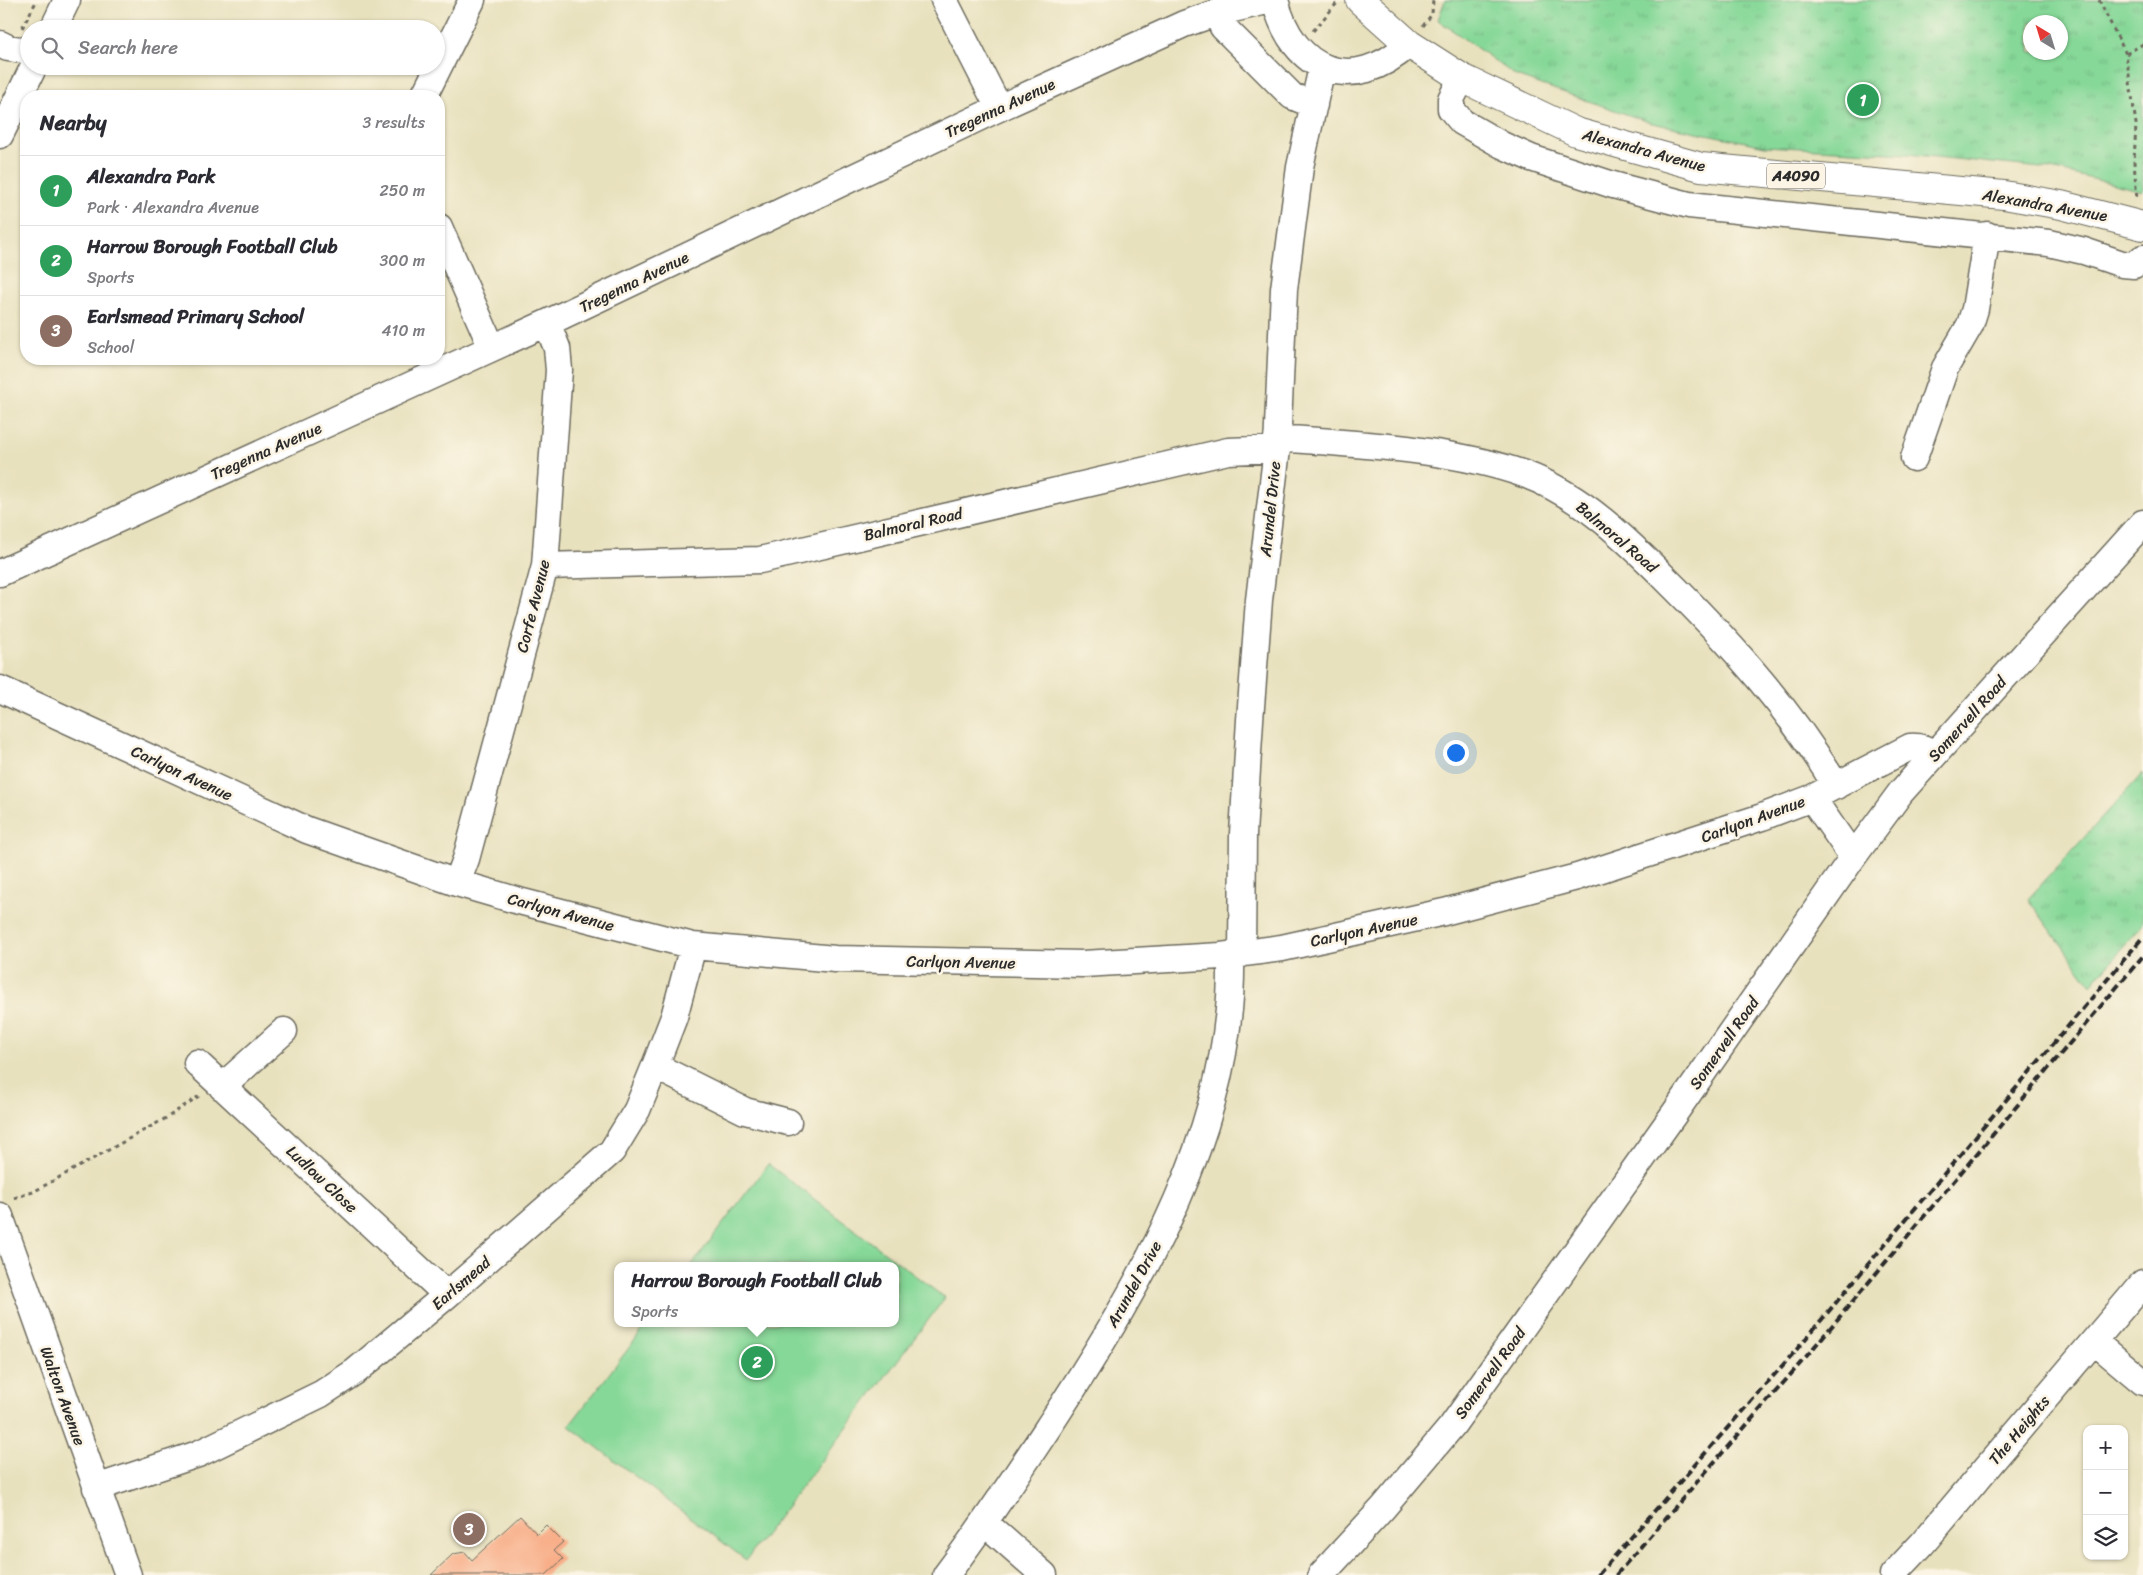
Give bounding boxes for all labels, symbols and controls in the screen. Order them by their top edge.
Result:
north arrow [2023,15,2068,60]
search box [20,20,445,75]
text: Search here [78,31,178,64]
icon: search [38,34,66,62]
street label: Tregenna Avenue [940,70,1060,146]
pin: 1 [1847,81,1879,119]
text: Nearby [40,104,106,142]
text: 3 results [362,108,425,137]
street label: Alexandra Avenue [1578,119,1709,180]
text: Alexandra Park [87,160,215,193]
road number: A4090 [1767,164,1825,188]
text: 1 [53,176,59,205]
text: 250 m [379,176,425,205]
street label: Alexandra Avenue [1979,180,2110,230]
text: Park · Alexandra Avenue [87,193,259,222]
text: Harrow Borough Football Club [87,230,338,263]
street label: Tregenna Avenue [574,243,694,321]
text: 2 [51,246,61,275]
text: 300 m [380,246,425,275]
text: Sports [87,263,134,292]
text: Earlsmead Primary School [87,300,304,333]
text: 3 [52,316,60,345]
text: 410 m [382,316,425,345]
text: School [87,333,134,362]
street label: Tregenna Avenue [206,413,327,488]
street label: Arundel Drive [1250,460,1289,559]
street label: Balmoral Road [1569,494,1666,581]
street label: Balmoral Road [861,498,967,549]
street label: Corfe Avenue [507,556,559,656]
street label: Somervell Road [1920,668,2015,769]
street label: Carlyon Avenue [126,737,238,809]
your location [1443,740,1469,766]
street label: Carlyon Avenue [1697,787,1809,851]
street label: Carlyon Avenue [504,884,618,940]
street label: Carlyon Avenue [1307,904,1421,956]
street label: Carlyon Avenue [906,947,1016,977]
street label: Somervell Road [1681,989,1768,1096]
street label: Ludlow Close [279,1138,365,1220]
street label: Arundel Drive [1098,1235,1170,1334]
street label: Earlsmead [424,1248,499,1317]
popup [614,1262,899,1327]
text: Harrow Borough Football Club [631,1264,882,1297]
text: Sports [631,1297,678,1326]
street label: Somervell Road [1447,1320,1534,1425]
street label: Walton Avenue [32,1342,94,1450]
pin: 2 [741,1343,773,1381]
street label: The Heights [1981,1388,2058,1472]
map controls [2083,1425,2128,1560]
button: + [2083,1425,2128,1470]
button: − [2083,1470,2128,1515]
pin: 3 [453,1510,485,1548]
button: layers [2083,1515,2128,1560]

